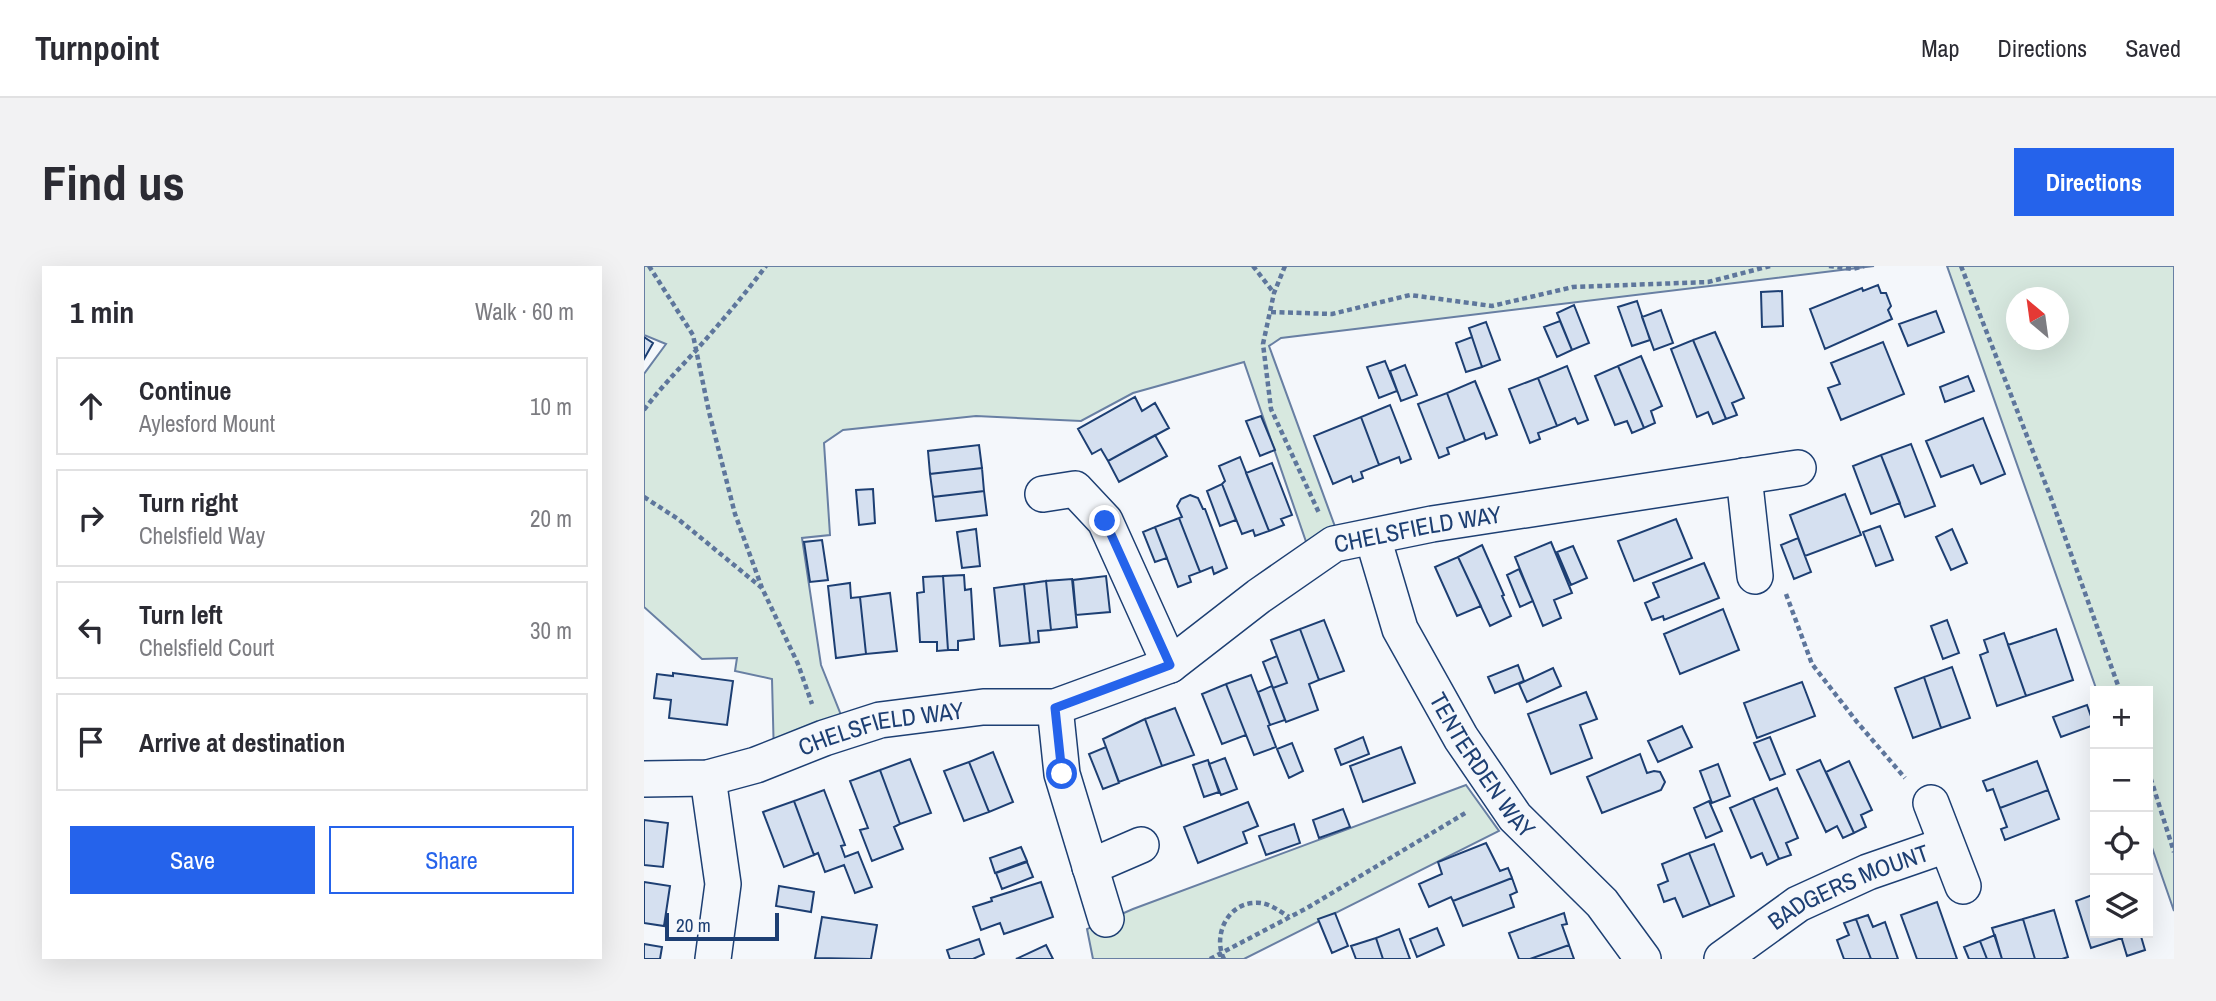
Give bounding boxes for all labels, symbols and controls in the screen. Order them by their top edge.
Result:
text: Turnpoint [35,26,159,70]
text: Map [1921,32,1959,64]
text: Directions [1997,32,2087,64]
text: Saved [2125,32,2181,64]
button: Directions [2014,148,2174,216]
text: Find us [42,149,185,215]
north arrow [2006,287,2069,350]
text: 1 min [70,292,134,332]
text: Walk · 60 m [475,296,574,327]
text: Continue [139,373,231,408]
icon: ahead [72,387,110,425]
text: 10 m [530,391,572,422]
text: Aylesford Mount [139,408,275,439]
text: Turn right [139,485,238,520]
street label: CHELSFIELD WAY [1331,498,1504,560]
icon: right [72,499,110,537]
text: 20 m [530,503,572,534]
route end [1089,505,1120,536]
text: Chelsfield Way [139,520,265,551]
text: Turn left [139,597,223,632]
icon: left [72,611,110,649]
text: 30 m [530,615,572,646]
text: Chelsfield Court [139,632,274,663]
street label: TENTERDEN WAY [1423,686,1542,844]
map controls [2090,686,2153,938]
button: + [2090,686,2153,749]
street label: CHELSFIELD WAY [793,694,965,763]
icon: arrive [72,723,110,761]
text: Arrive at destination [139,725,345,760]
button: − [2090,749,2153,812]
route start [1046,758,1077,789]
button: locate [2090,812,2153,875]
button: Save [70,826,315,894]
button: Share [329,826,574,894]
street label: BADGERS MOUNT [1761,836,1933,937]
button: layers [2090,875,2153,938]
scale bar [665,910,779,942]
text: 20 m [676,912,711,938]

